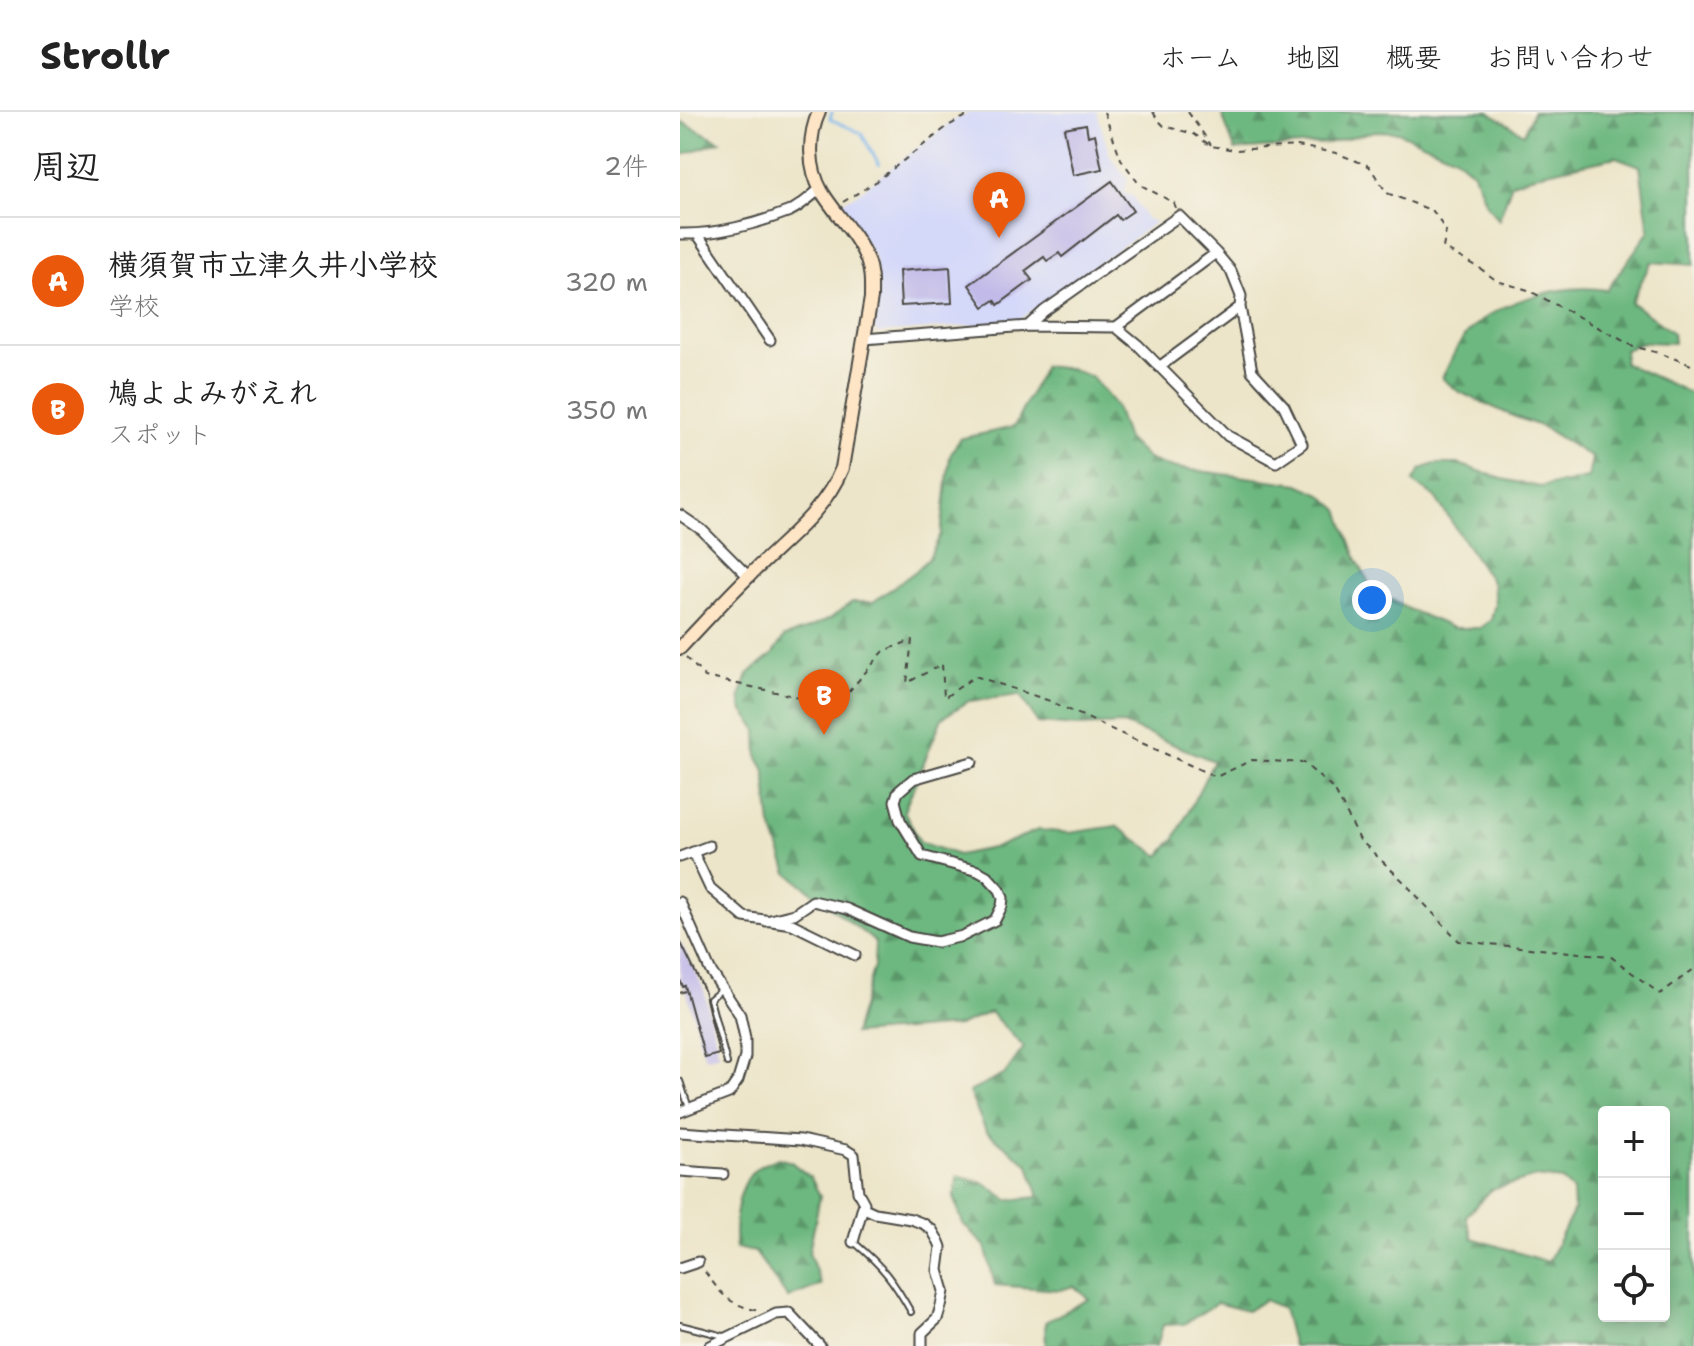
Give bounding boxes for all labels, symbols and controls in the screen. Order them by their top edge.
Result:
text: Strollr [40,30,170,81]
text: ホーム [1159,38,1242,76]
text: 地図 [1286,38,1342,76]
text: 概要 [1386,38,1442,76]
text: お問い合わせ [1486,38,1654,76]
text: 周辺 [32,143,100,189]
text: 2件 [604,148,648,183]
pin: A [973,172,1025,238]
text: 横須賀市立津久井小学校 [108,244,438,285]
text: A [48,264,68,299]
text: 320 m [565,264,648,299]
text: 学校 [108,288,160,323]
text: 鳩よよみがえれ [108,372,318,413]
text: B [50,392,66,427]
text: 350 m [565,392,648,427]
text: スポット [108,416,212,451]
your location [1352,580,1392,620]
pin: B [798,669,850,735]
map controls [1598,1106,1670,1322]
button: + [1598,1106,1670,1178]
button: − [1598,1178,1670,1250]
button: locate [1598,1250,1670,1322]

